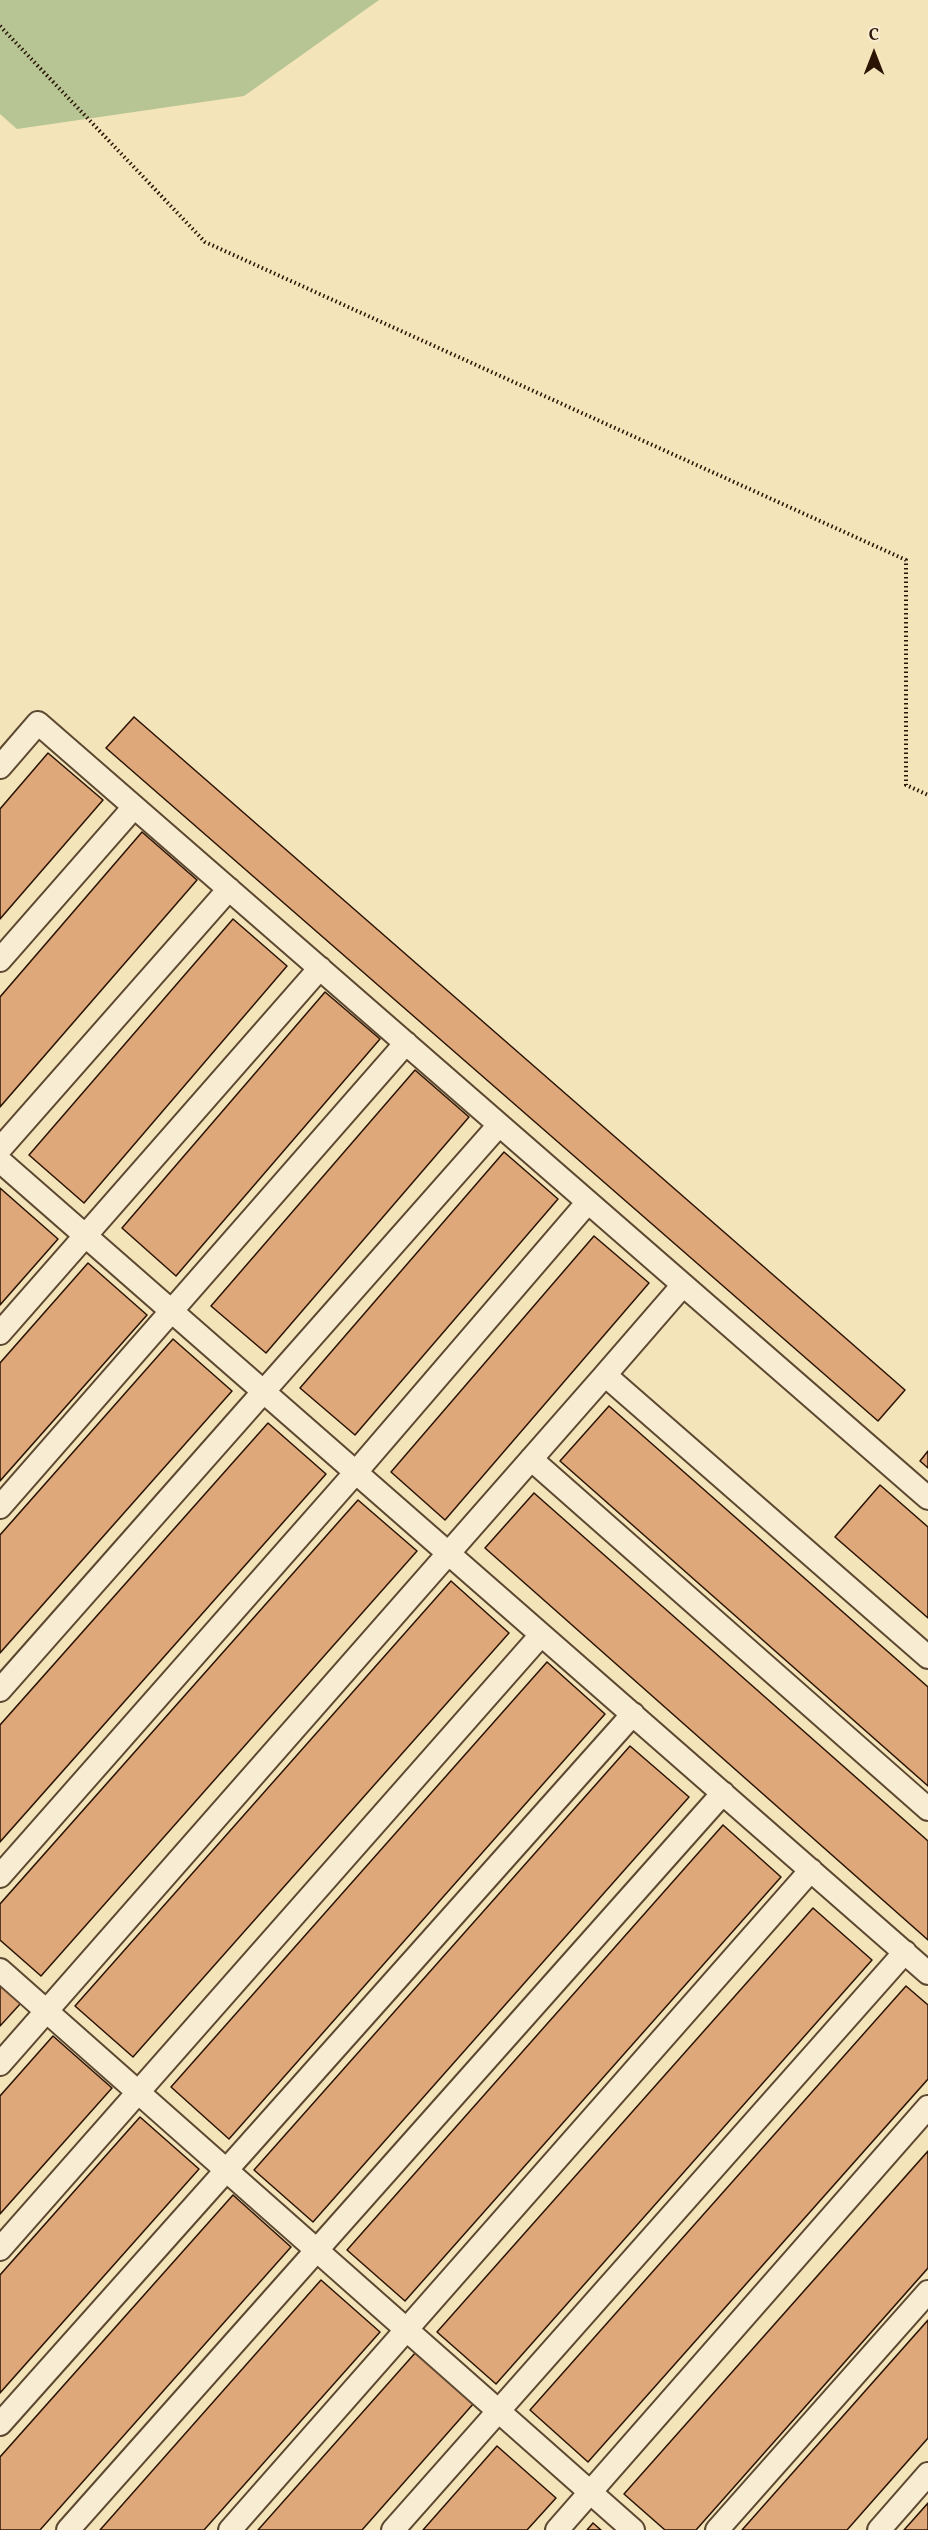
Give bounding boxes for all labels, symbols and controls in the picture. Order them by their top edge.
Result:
north arrow [844,24,904,84]
text: С [869,25,879,47]

